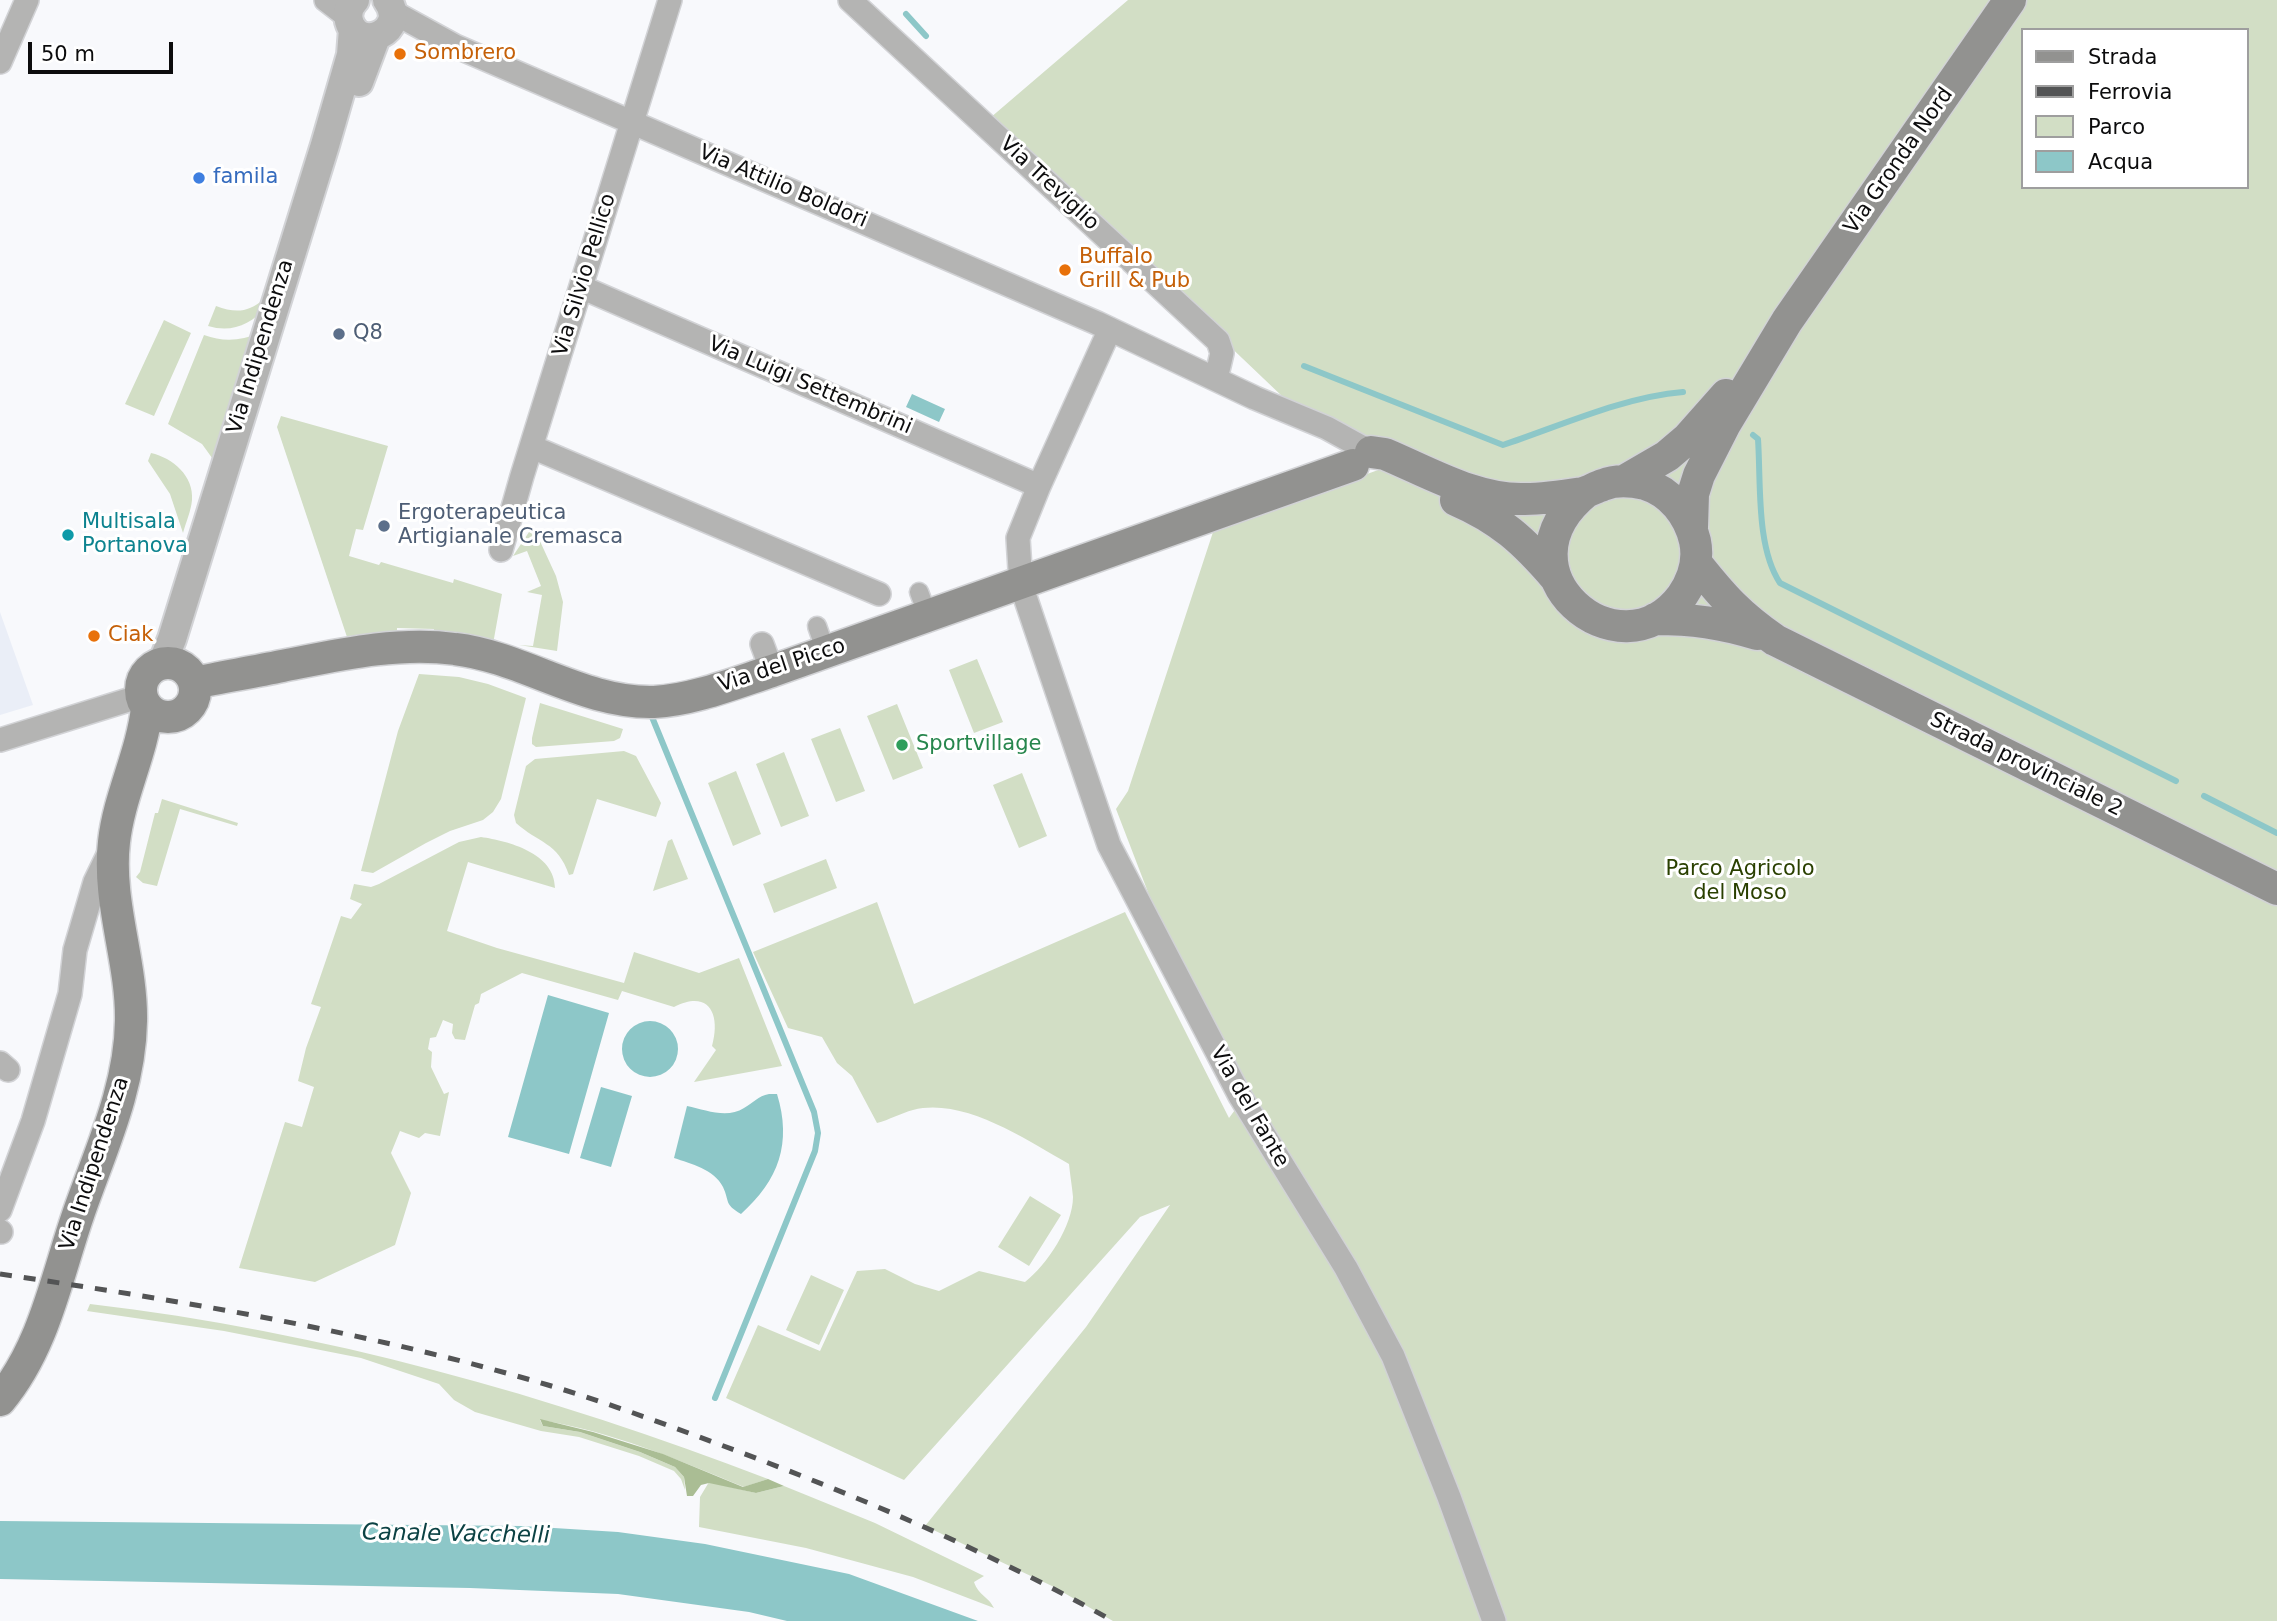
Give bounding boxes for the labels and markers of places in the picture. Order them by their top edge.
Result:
place label: Sombrero [414,41,516,67]
marker: Sombrero [392,46,408,62]
place label: famila [213,165,278,191]
marker: famila [191,170,207,186]
place label: Buffalo Grill & Pub [1079,245,1190,295]
marker: Buffalo Grill & Pub [1057,262,1073,278]
place label: Q8 [353,321,383,347]
marker: Q8 [331,326,347,342]
place label: Ergoterapeutica Artigianale Cremasca [398,501,623,551]
place label: Multisala Portanova [82,510,188,560]
marker: Ergoterapeutica Artigianale Cremasca [376,518,392,534]
marker: Multisala Portanova [60,527,76,543]
place label: Ciak [108,623,154,649]
marker: Ciak [86,628,102,644]
place label: Sportvillage [916,732,1041,758]
marker: Sportvillage [894,737,910,753]

